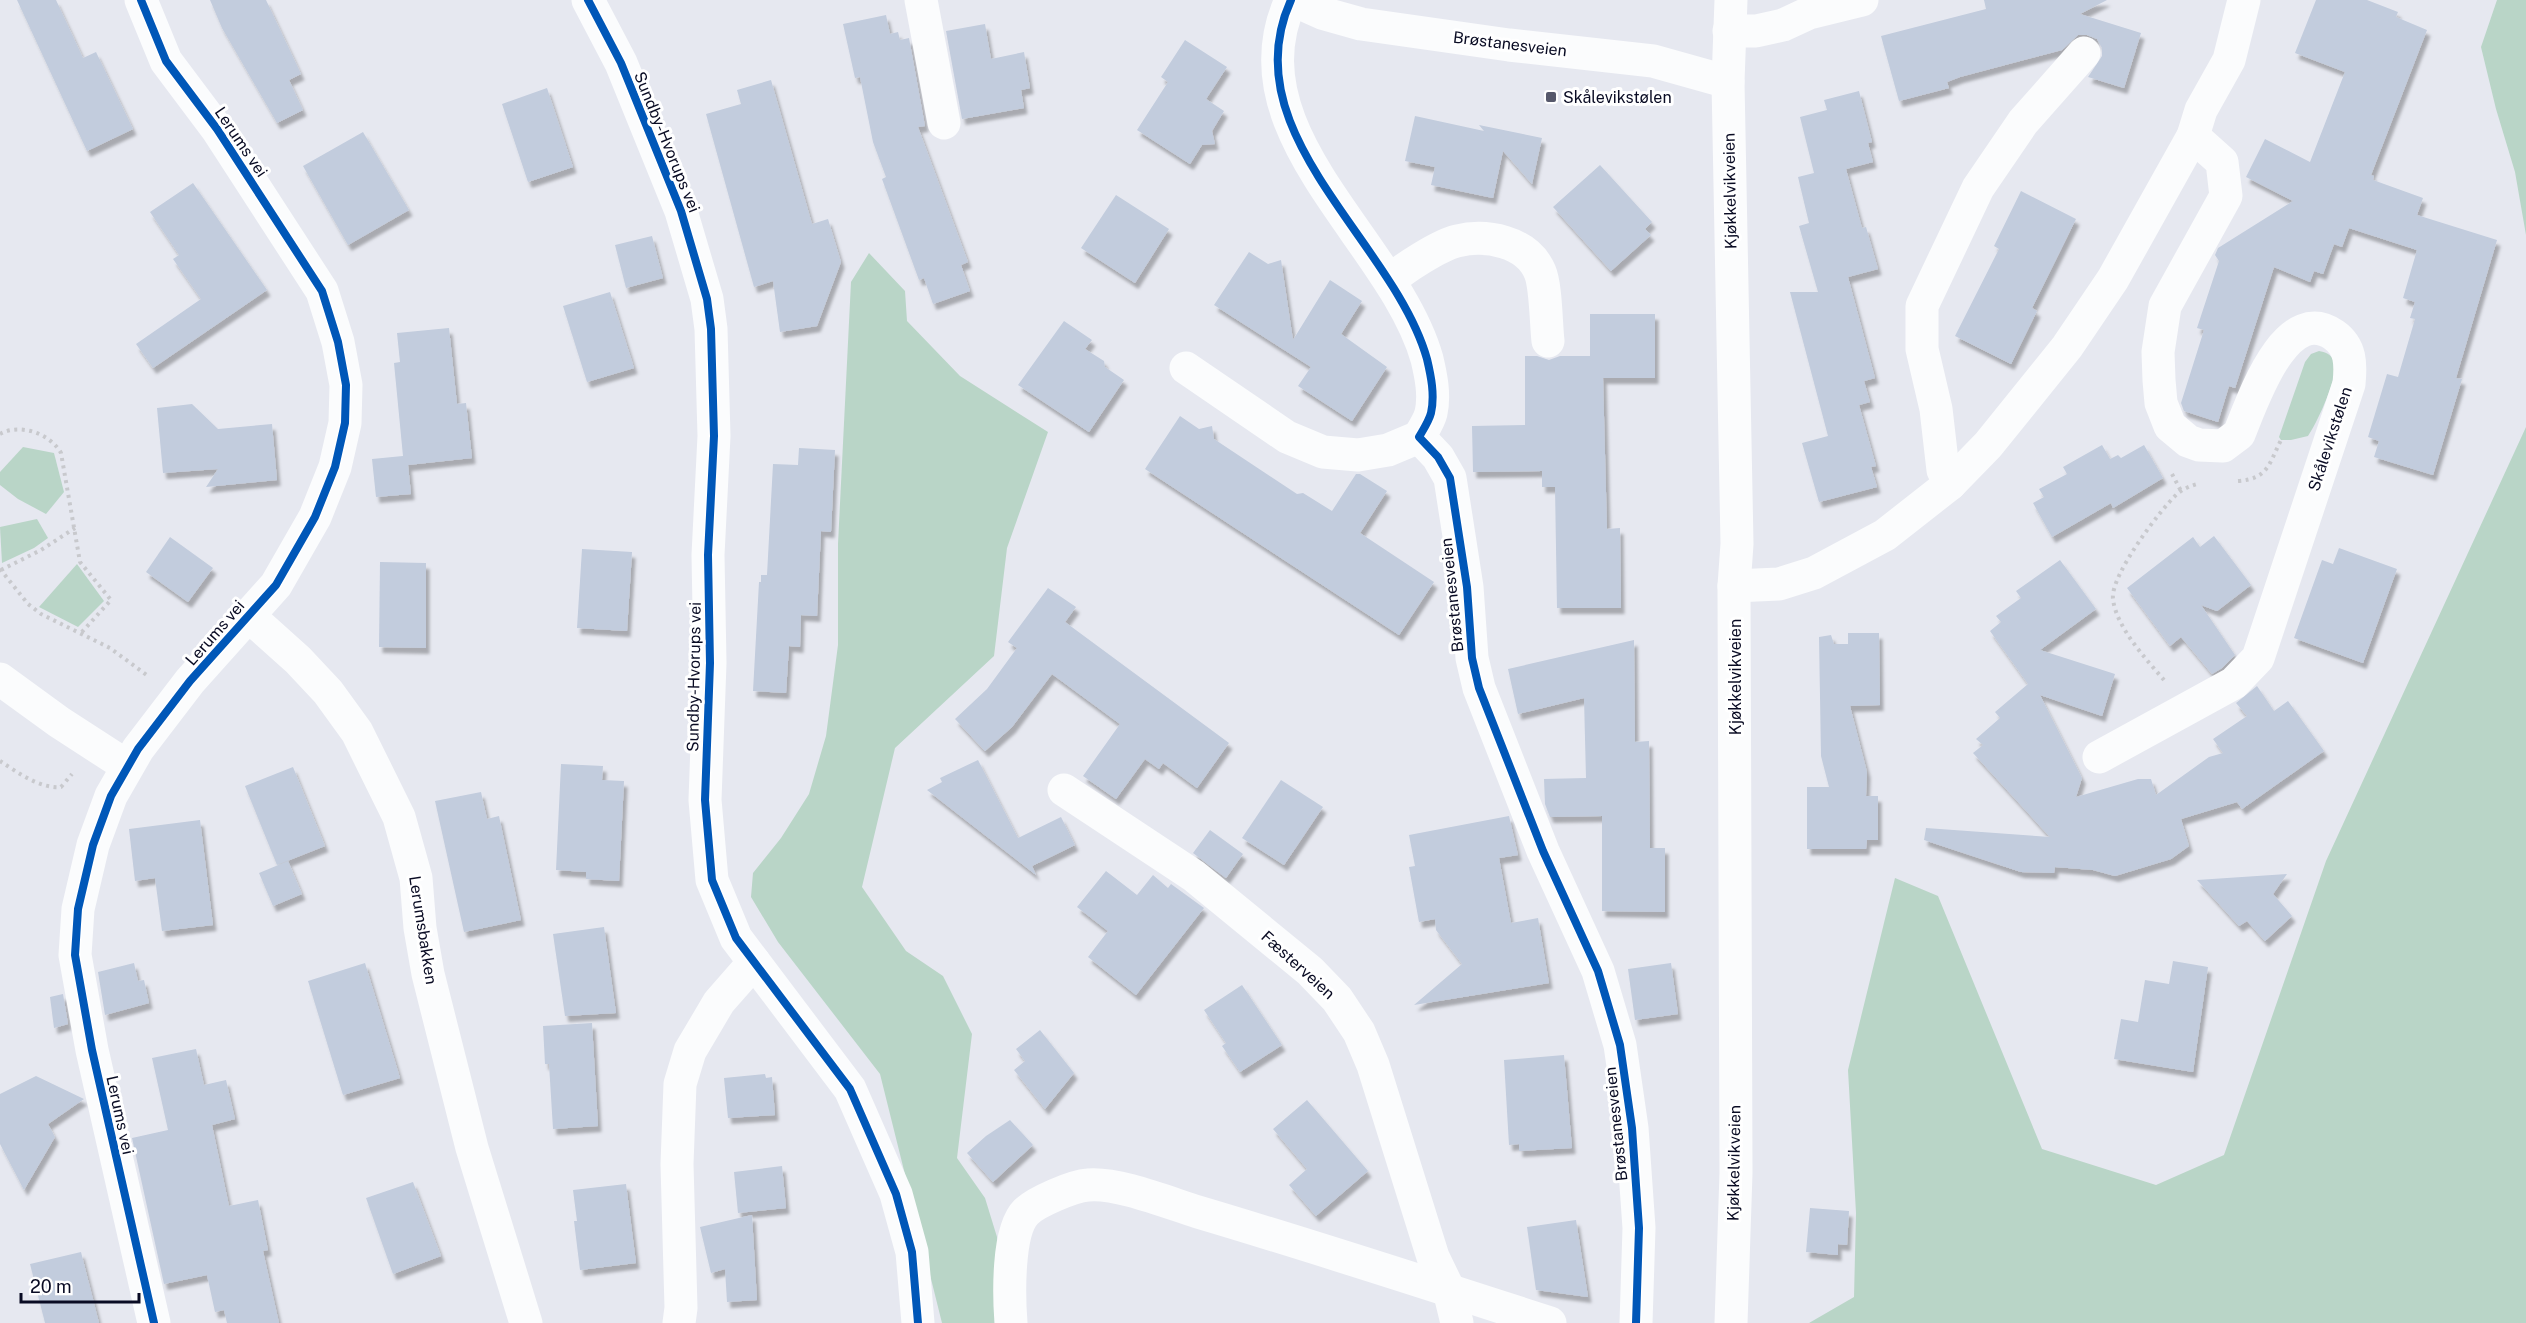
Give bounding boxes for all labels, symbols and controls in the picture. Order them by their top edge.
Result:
street label: Brøstanesveien [1452,28,1568,60]
street label: Sundby-Hvorups vei [630,69,704,215]
place label: Skålevikstølen [1563,88,1672,107]
marker: Skålevikstølen [1544,90,1558,104]
street label: Lerums vei [211,103,271,181]
street label: Kjøkkelvikveien [1719,133,1741,249]
street label: Skålevikstølen [2304,384,2356,494]
street label: Brøstanesveien [1437,537,1467,653]
street label: Lerums vei [182,597,248,669]
street label: Sundby-Hvorups vei [683,602,705,752]
street label: Kjøkkelvikveien [1726,619,1745,735]
street label: Lerumsbakken [405,874,441,986]
street label: Fæsterveien [1257,927,1339,1003]
street label: Brøstanesveien [1601,1066,1631,1182]
street label: Lerums vei [102,1074,138,1156]
street label: Kjøkkelvikveien [1723,1105,1745,1221]
scale bar [21,1266,140,1304]
text: 20 m [30,1276,72,1297]

